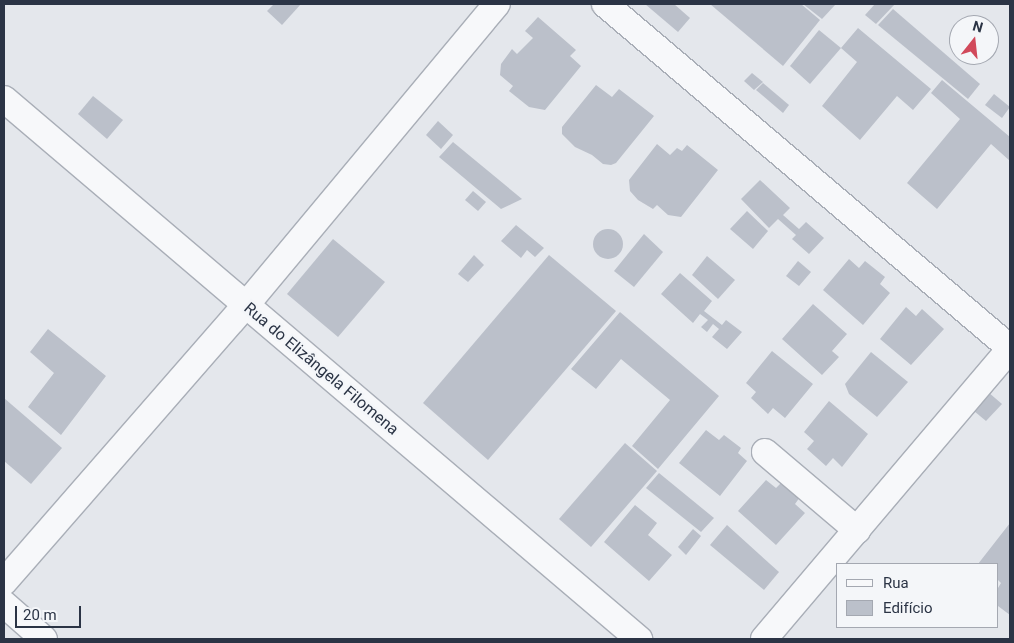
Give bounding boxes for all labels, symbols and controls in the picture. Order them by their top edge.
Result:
north arrow [949,15,999,65]
text: N [971,17,985,36]
street label: Rua do Elizângela Filomena [240,299,402,439]
legend [836,563,999,628]
text: Rua [883,574,909,592]
scale bar [18,596,84,628]
text: Edifício [883,599,932,617]
text: 20 m [23,606,57,624]

